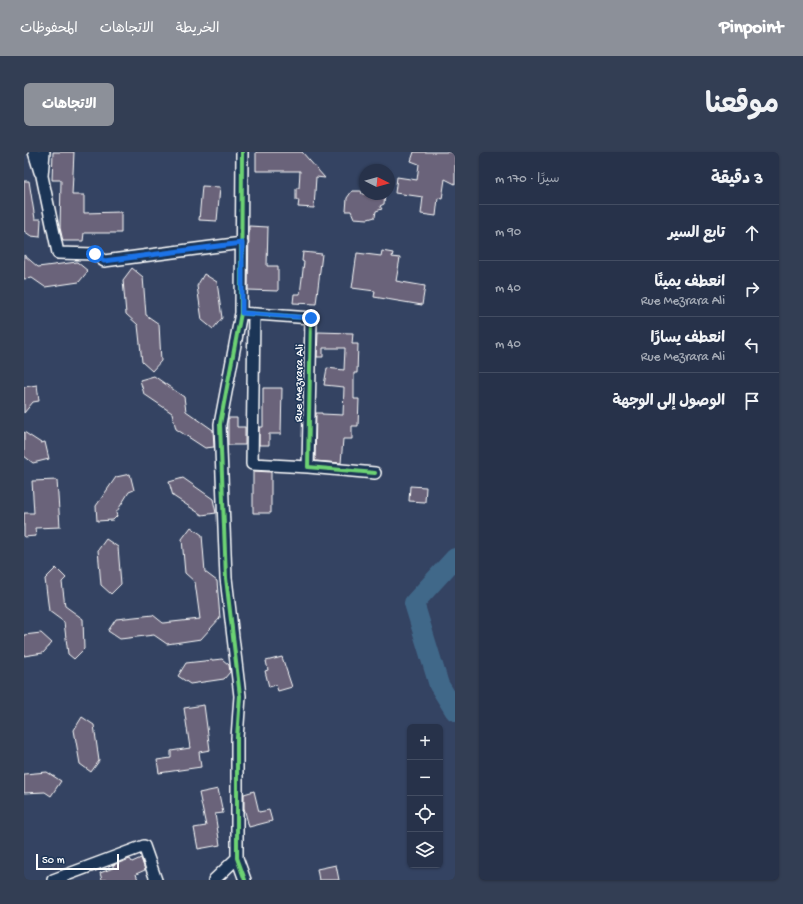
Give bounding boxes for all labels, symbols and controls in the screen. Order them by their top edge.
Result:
text: Pinpoint [719,17,783,40]
text: المحفوظات [20,21,78,38]
text: الاتجاهات [100,21,154,38]
text: الخريطة [176,21,219,38]
button: الاتجاهات [24,83,114,126]
text: موقعنا [705,90,779,123]
north arrow [359,164,395,200]
text: 3 دقيقة [711,170,763,190]
text: سيرًا · 170 m [495,172,560,187]
icon: ahead [741,222,763,244]
text: 90 m [495,225,521,240]
text: تابع السير [668,225,725,243]
route start [86,245,104,263]
text: انعطف يمينًا [654,274,725,292]
icon: right [741,278,763,300]
text: 40 m [495,281,521,296]
text: Rue Mezrara Ali [641,294,725,309]
route end [302,309,320,327]
text: انعطف يسارًا [651,330,725,348]
icon: left [741,334,763,356]
text: 40 m [495,337,521,352]
street label: Rue Mezrara Ali [292,344,308,422]
text: Rue Mezrara Ali [641,350,725,365]
icon: arrive [741,390,763,412]
text: الوصول إلى الوجهة [612,393,725,411]
map controls [407,724,443,868]
button: + [407,724,443,760]
button: − [407,760,443,796]
button: locate [407,796,443,832]
button: layers [407,832,443,868]
scale bar [36,852,119,871]
text: 50 m [42,855,64,867]

